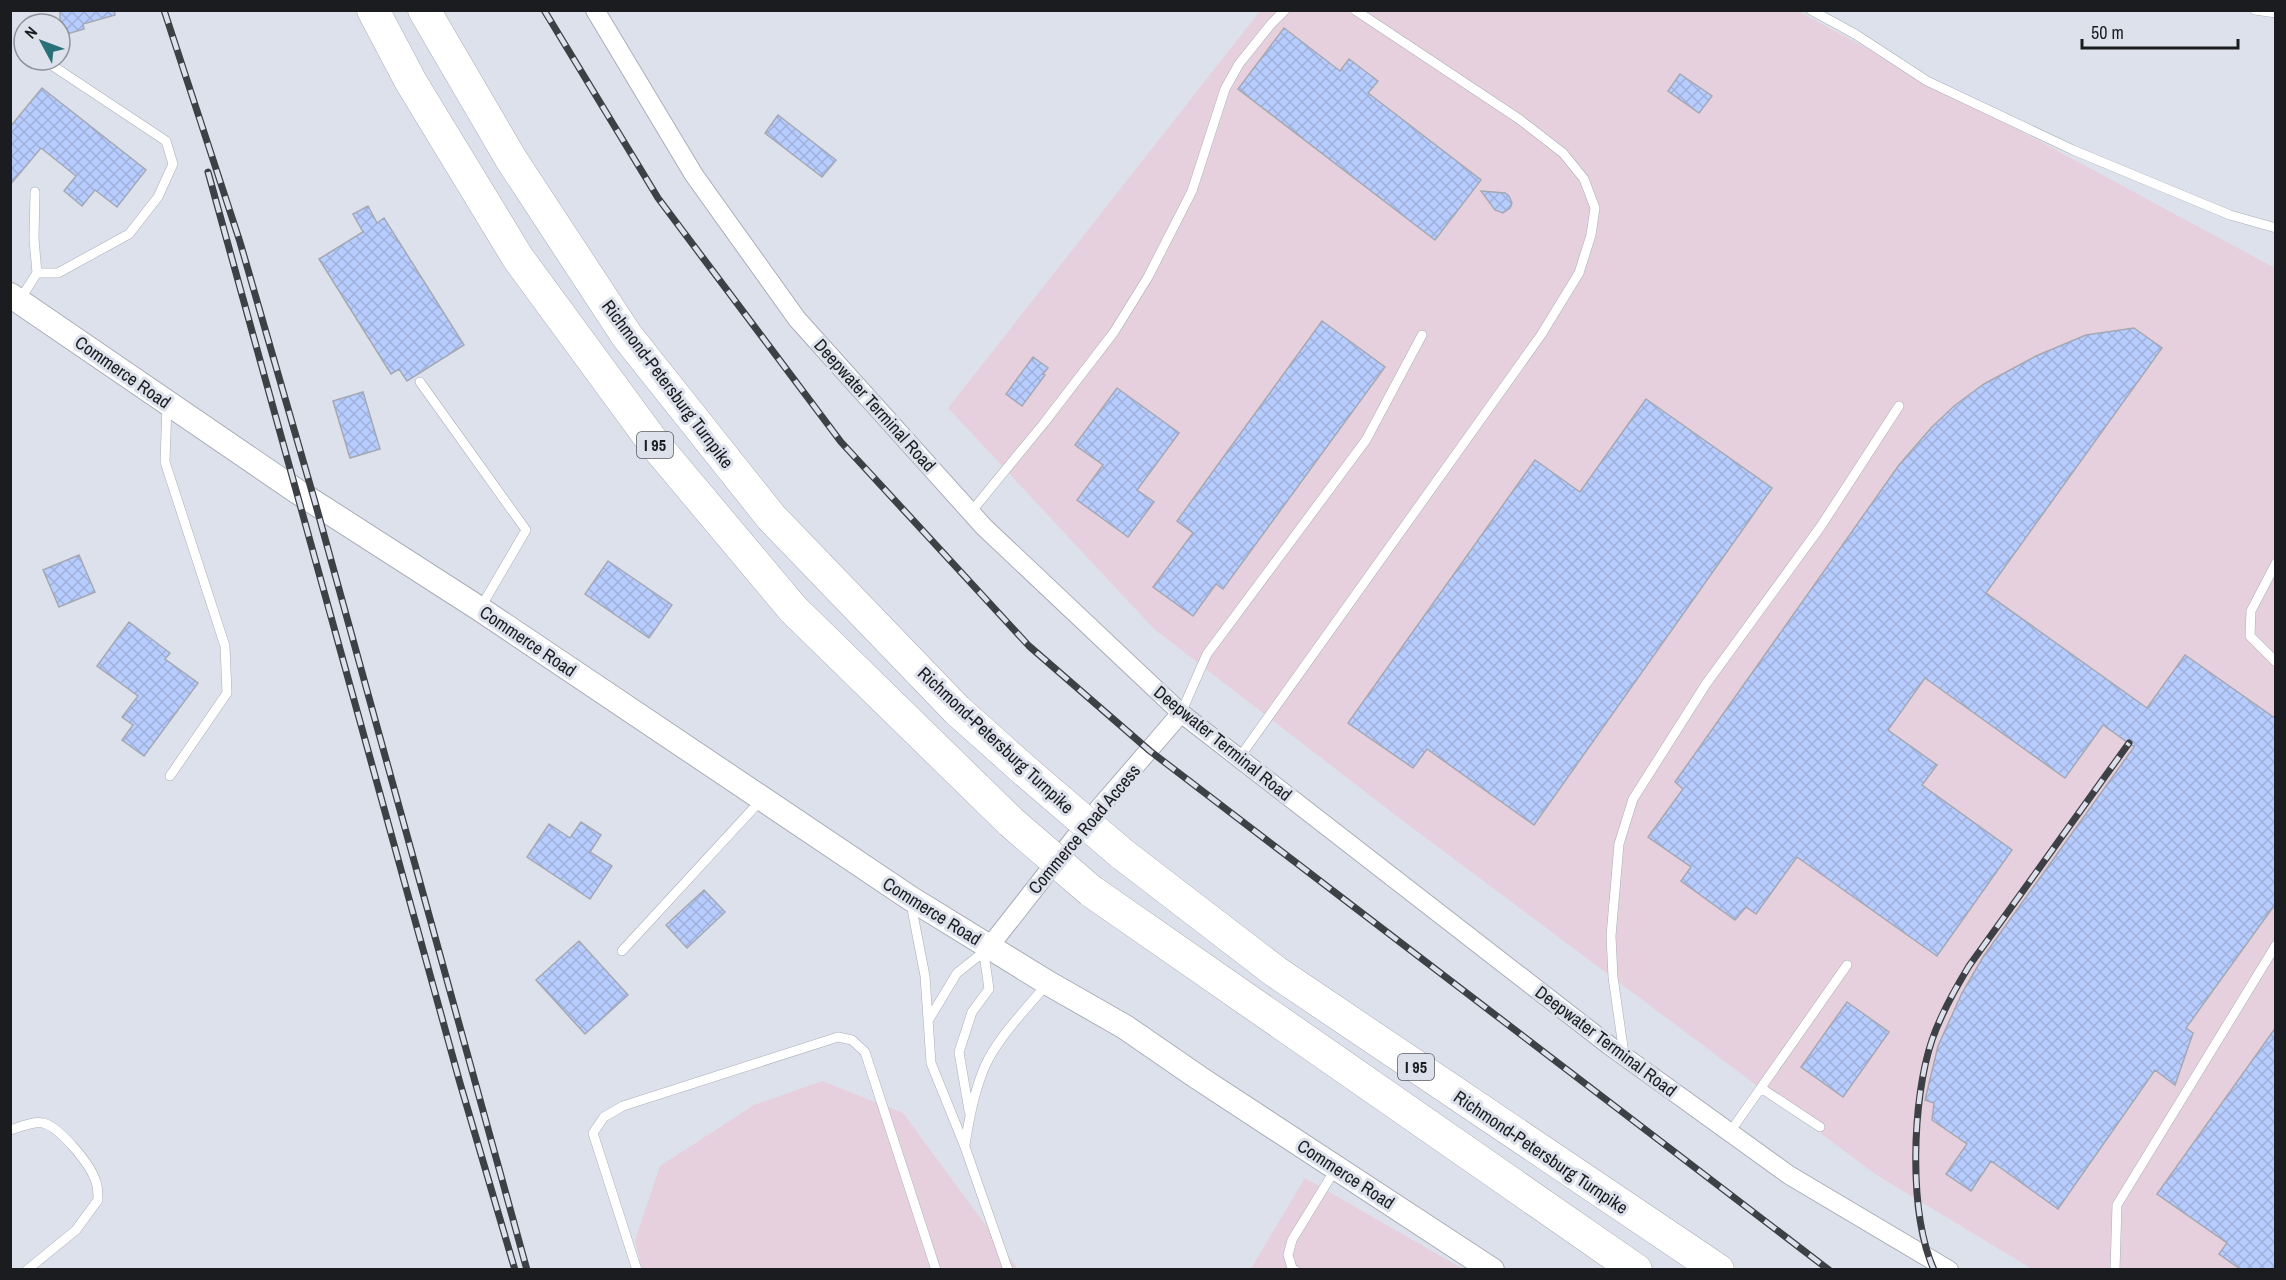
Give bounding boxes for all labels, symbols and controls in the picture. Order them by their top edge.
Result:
north arrow [12,12,72,72]
scale bar [2082,12,2238,50]
text: 50 m [2091,20,2124,45]
text: N [19,21,42,43]
street label: Richmond-Petersburg Turnpike [596,295,740,473]
street label: Commerce Road [70,330,176,414]
street label: Deepwater Terminal Road [808,333,942,477]
road number: I 95 [637,432,673,458]
street label: Commerce Road [475,599,581,683]
street label: Richmond-Petersburg Turnpike [912,661,1080,819]
street label: Deepwater Terminal Road [1149,679,1297,807]
street label: Commerce Road Access [1022,759,1146,899]
street label: Commerce Road [878,871,986,951]
street label: Deepwater Terminal Road [1530,980,1682,1102]
road number: I 95 [1398,1054,1434,1080]
street label: Richmond-Petersburg Turnpike [1449,1084,1633,1220]
street label: Commerce Road [1292,1133,1400,1215]

